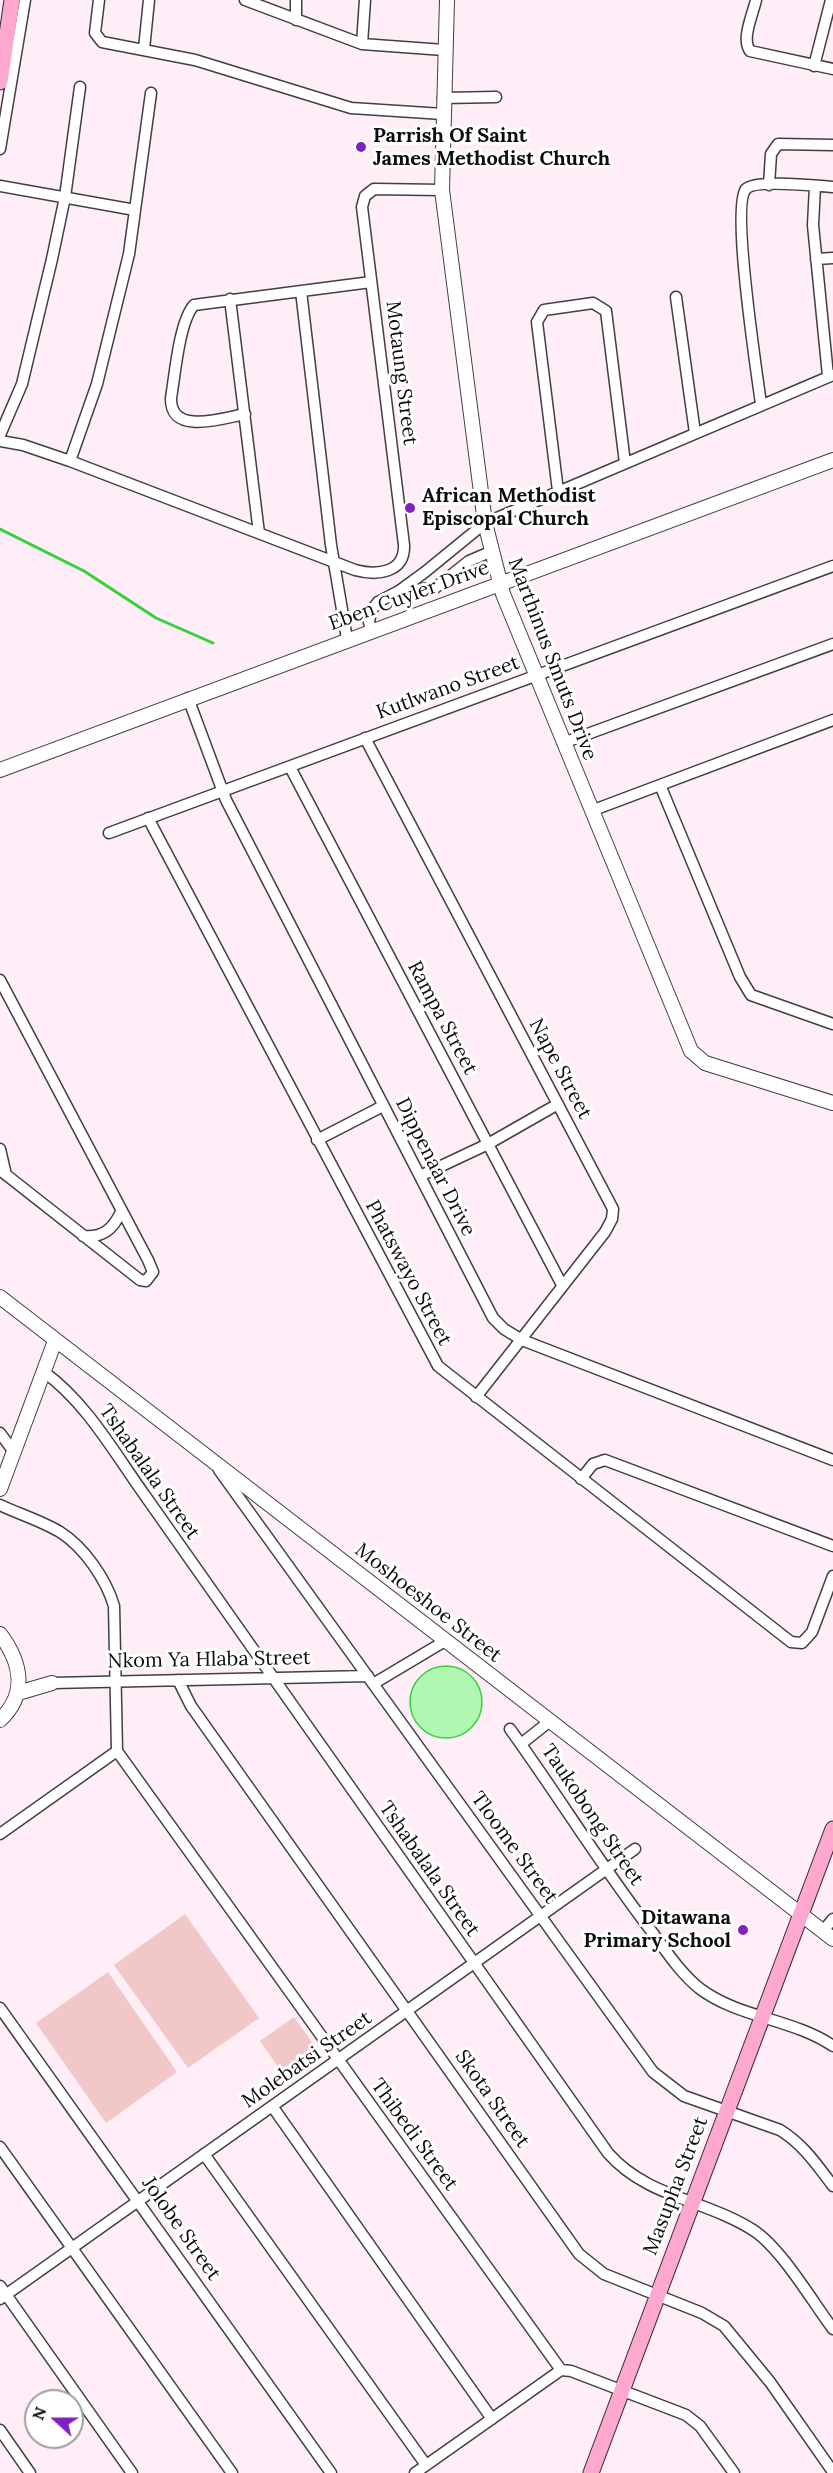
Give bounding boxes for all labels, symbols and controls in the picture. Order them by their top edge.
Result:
place label: Parrish Of Saint James Methodist Church [373,124,610,171]
marker: Parrish Of Saint James Methodist Church [354,140,368,154]
street label: Motaung Street [380,300,422,446]
place label: African Methodist Episcopal Church [422,484,596,531]
marker: African Methodist Episcopal Church [403,501,417,515]
street label: Marthinus Smuts Drive [502,554,602,764]
street label: Eben Cuyler Drive [326,556,492,636]
street label: Kutlwano Street [373,651,523,725]
street label: Rampa Street [402,957,482,1079]
street label: Nape Street [524,1015,596,1123]
street label: Dippenaar Drive [390,1094,480,1240]
street label: Phatswayo Street [360,1196,456,1350]
street label: Tshabalala Street [93,1400,205,1544]
street label: Moshoeshoe Street [350,1538,506,1668]
street label: Nkom Ya Hlaba Street [107,1646,311,1674]
street label: Taukobong Street [536,1740,648,1890]
street label: Tloome Street [465,1787,563,1909]
street label: Tshabalala Street [373,1797,485,1941]
place label: Ditawana Primary School [584,1906,731,1953]
marker: Ditawana Primary School [736,1923,750,1937]
street label: Molebatsi Street [238,2006,376,2114]
street label: Skota Street [450,2046,534,2152]
street label: Thibedi Street [365,2074,463,2196]
street label: Masupha Street [639,2114,713,2258]
street label: Jolobe Street [137,2173,225,2285]
north arrow [24,2389,84,2449]
text: N [28,2404,51,2423]

